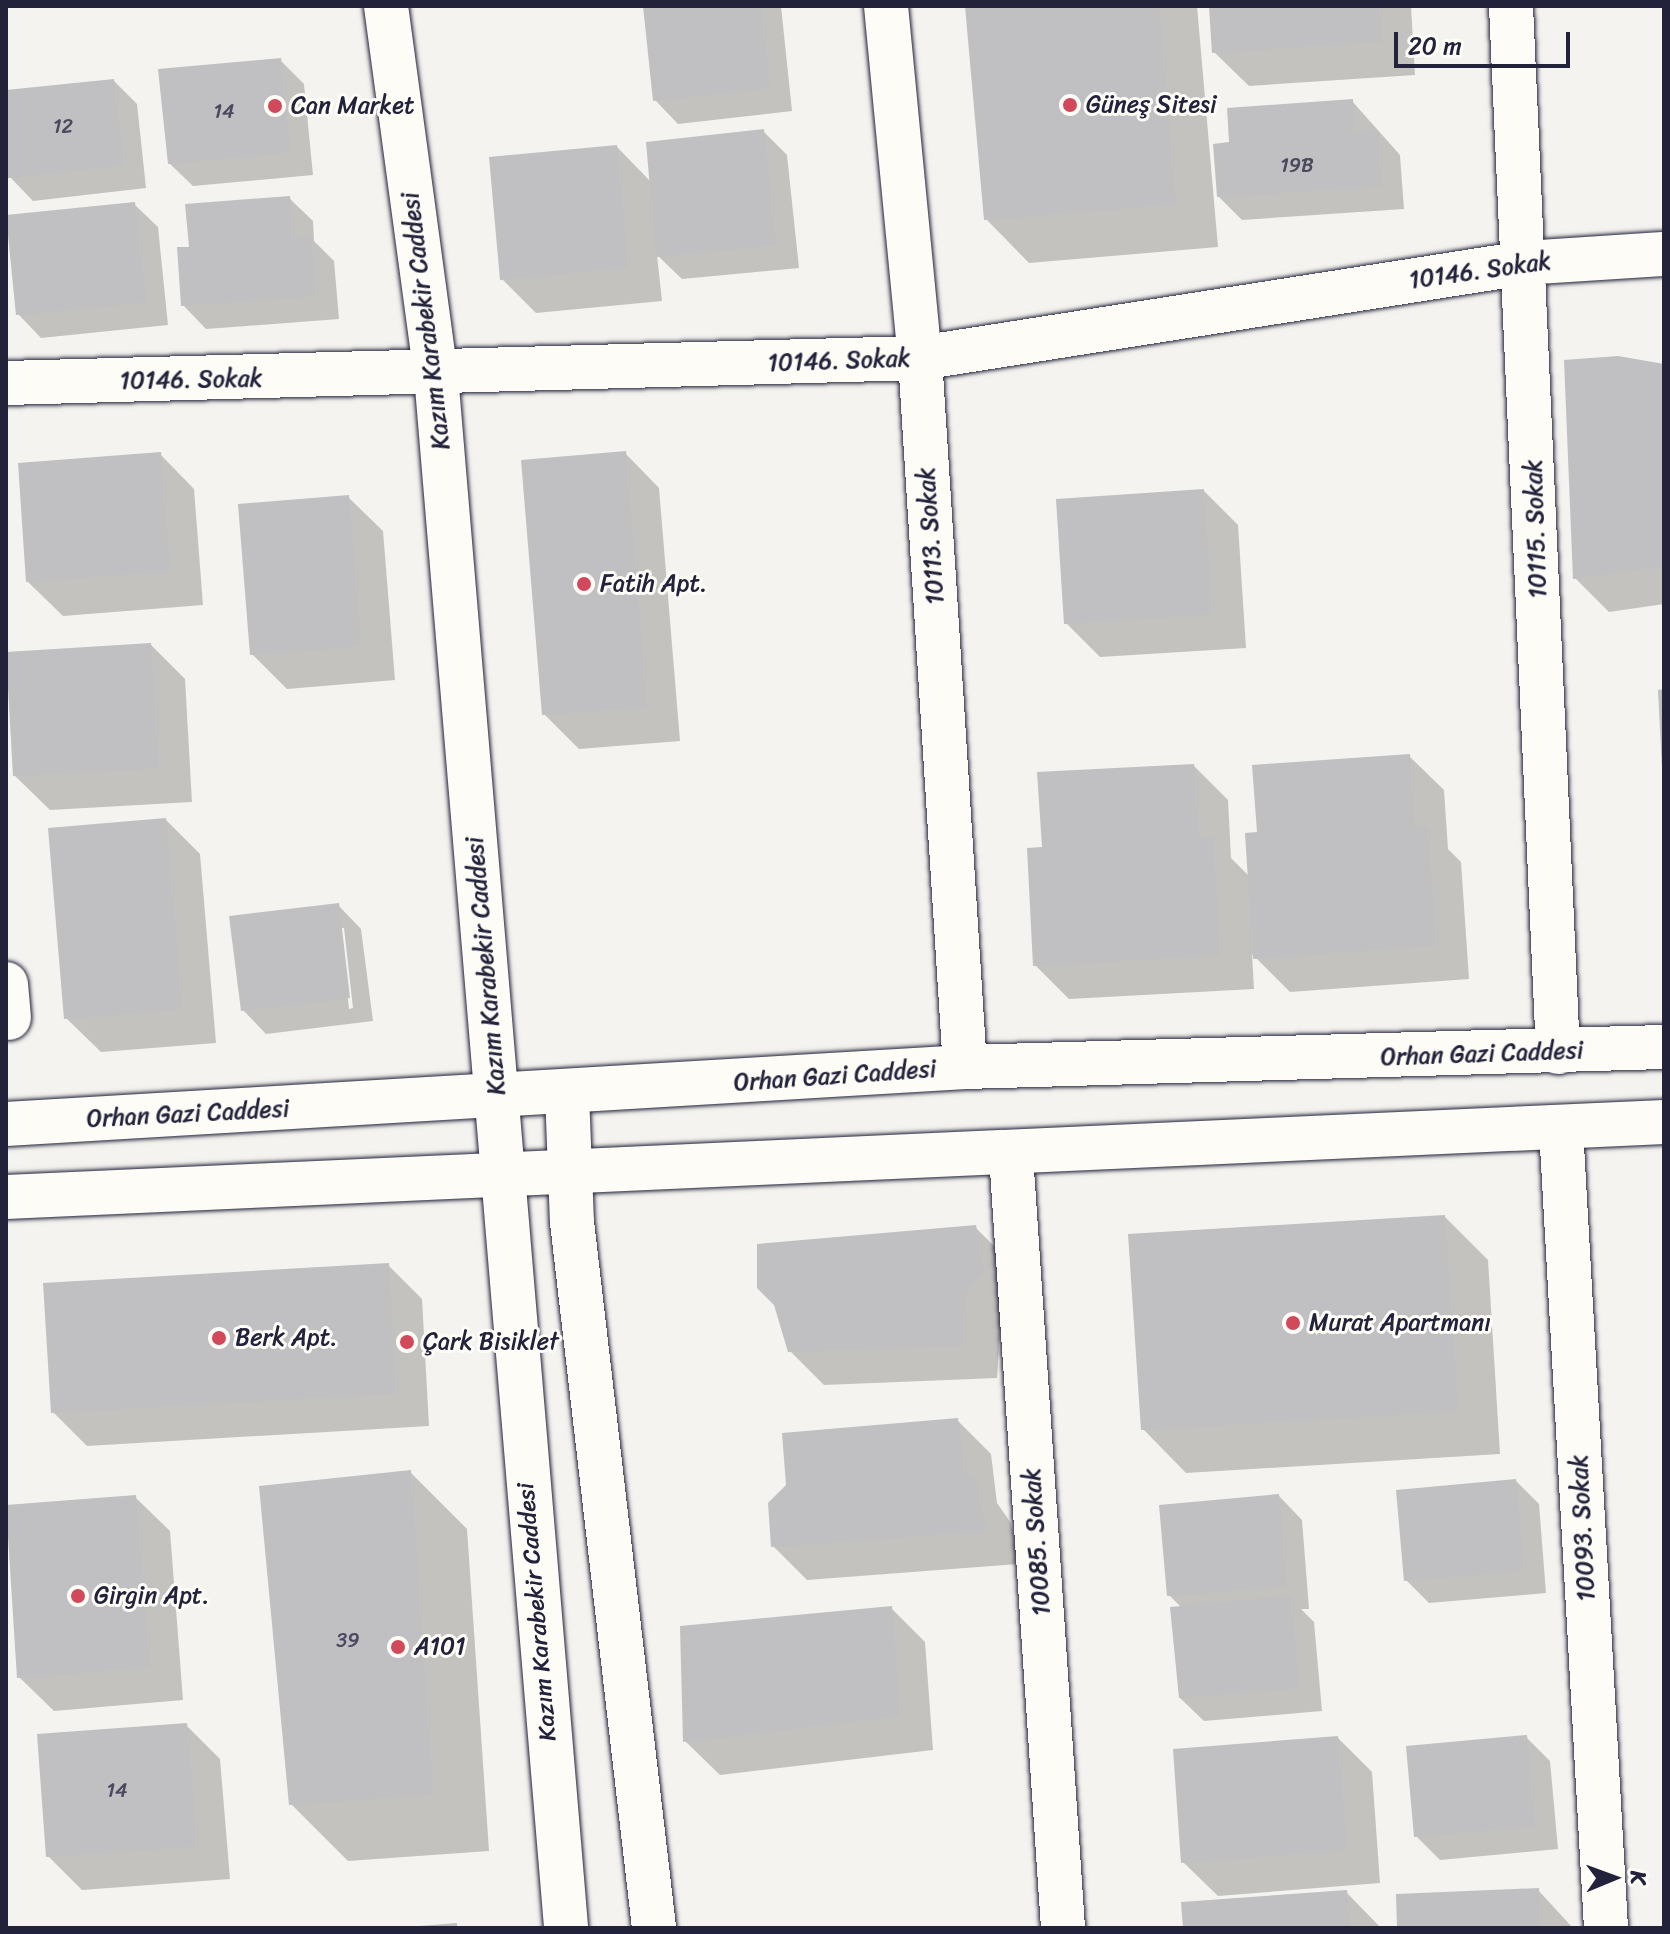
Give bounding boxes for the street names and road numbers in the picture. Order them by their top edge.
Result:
street label: Kazım Karabekir Caddesi [396,191,456,451]
street label: 10146. Sokak [1407,247,1553,295]
street label: 10146. Sokak [767,344,911,378]
street label: 10146. Sokak [119,364,263,396]
street label: 10115. Sokak [1519,459,1553,599]
street label: 10113. Sokak [912,466,950,606]
street label: Kazım Karabekir Caddesi [460,836,512,1096]
street label: Orhan Gazi Caddesi [1381,1036,1583,1072]
street label: Orhan Gazi Caddesi [733,1055,937,1097]
street label: Orhan Gazi Caddesi [87,1094,289,1134]
street label: 10093. Sokak [1565,1454,1601,1602]
street label: 10085. Sokak [1017,1467,1057,1617]
street label: Kazım Karabekir Caddesi [511,1482,563,1742]

